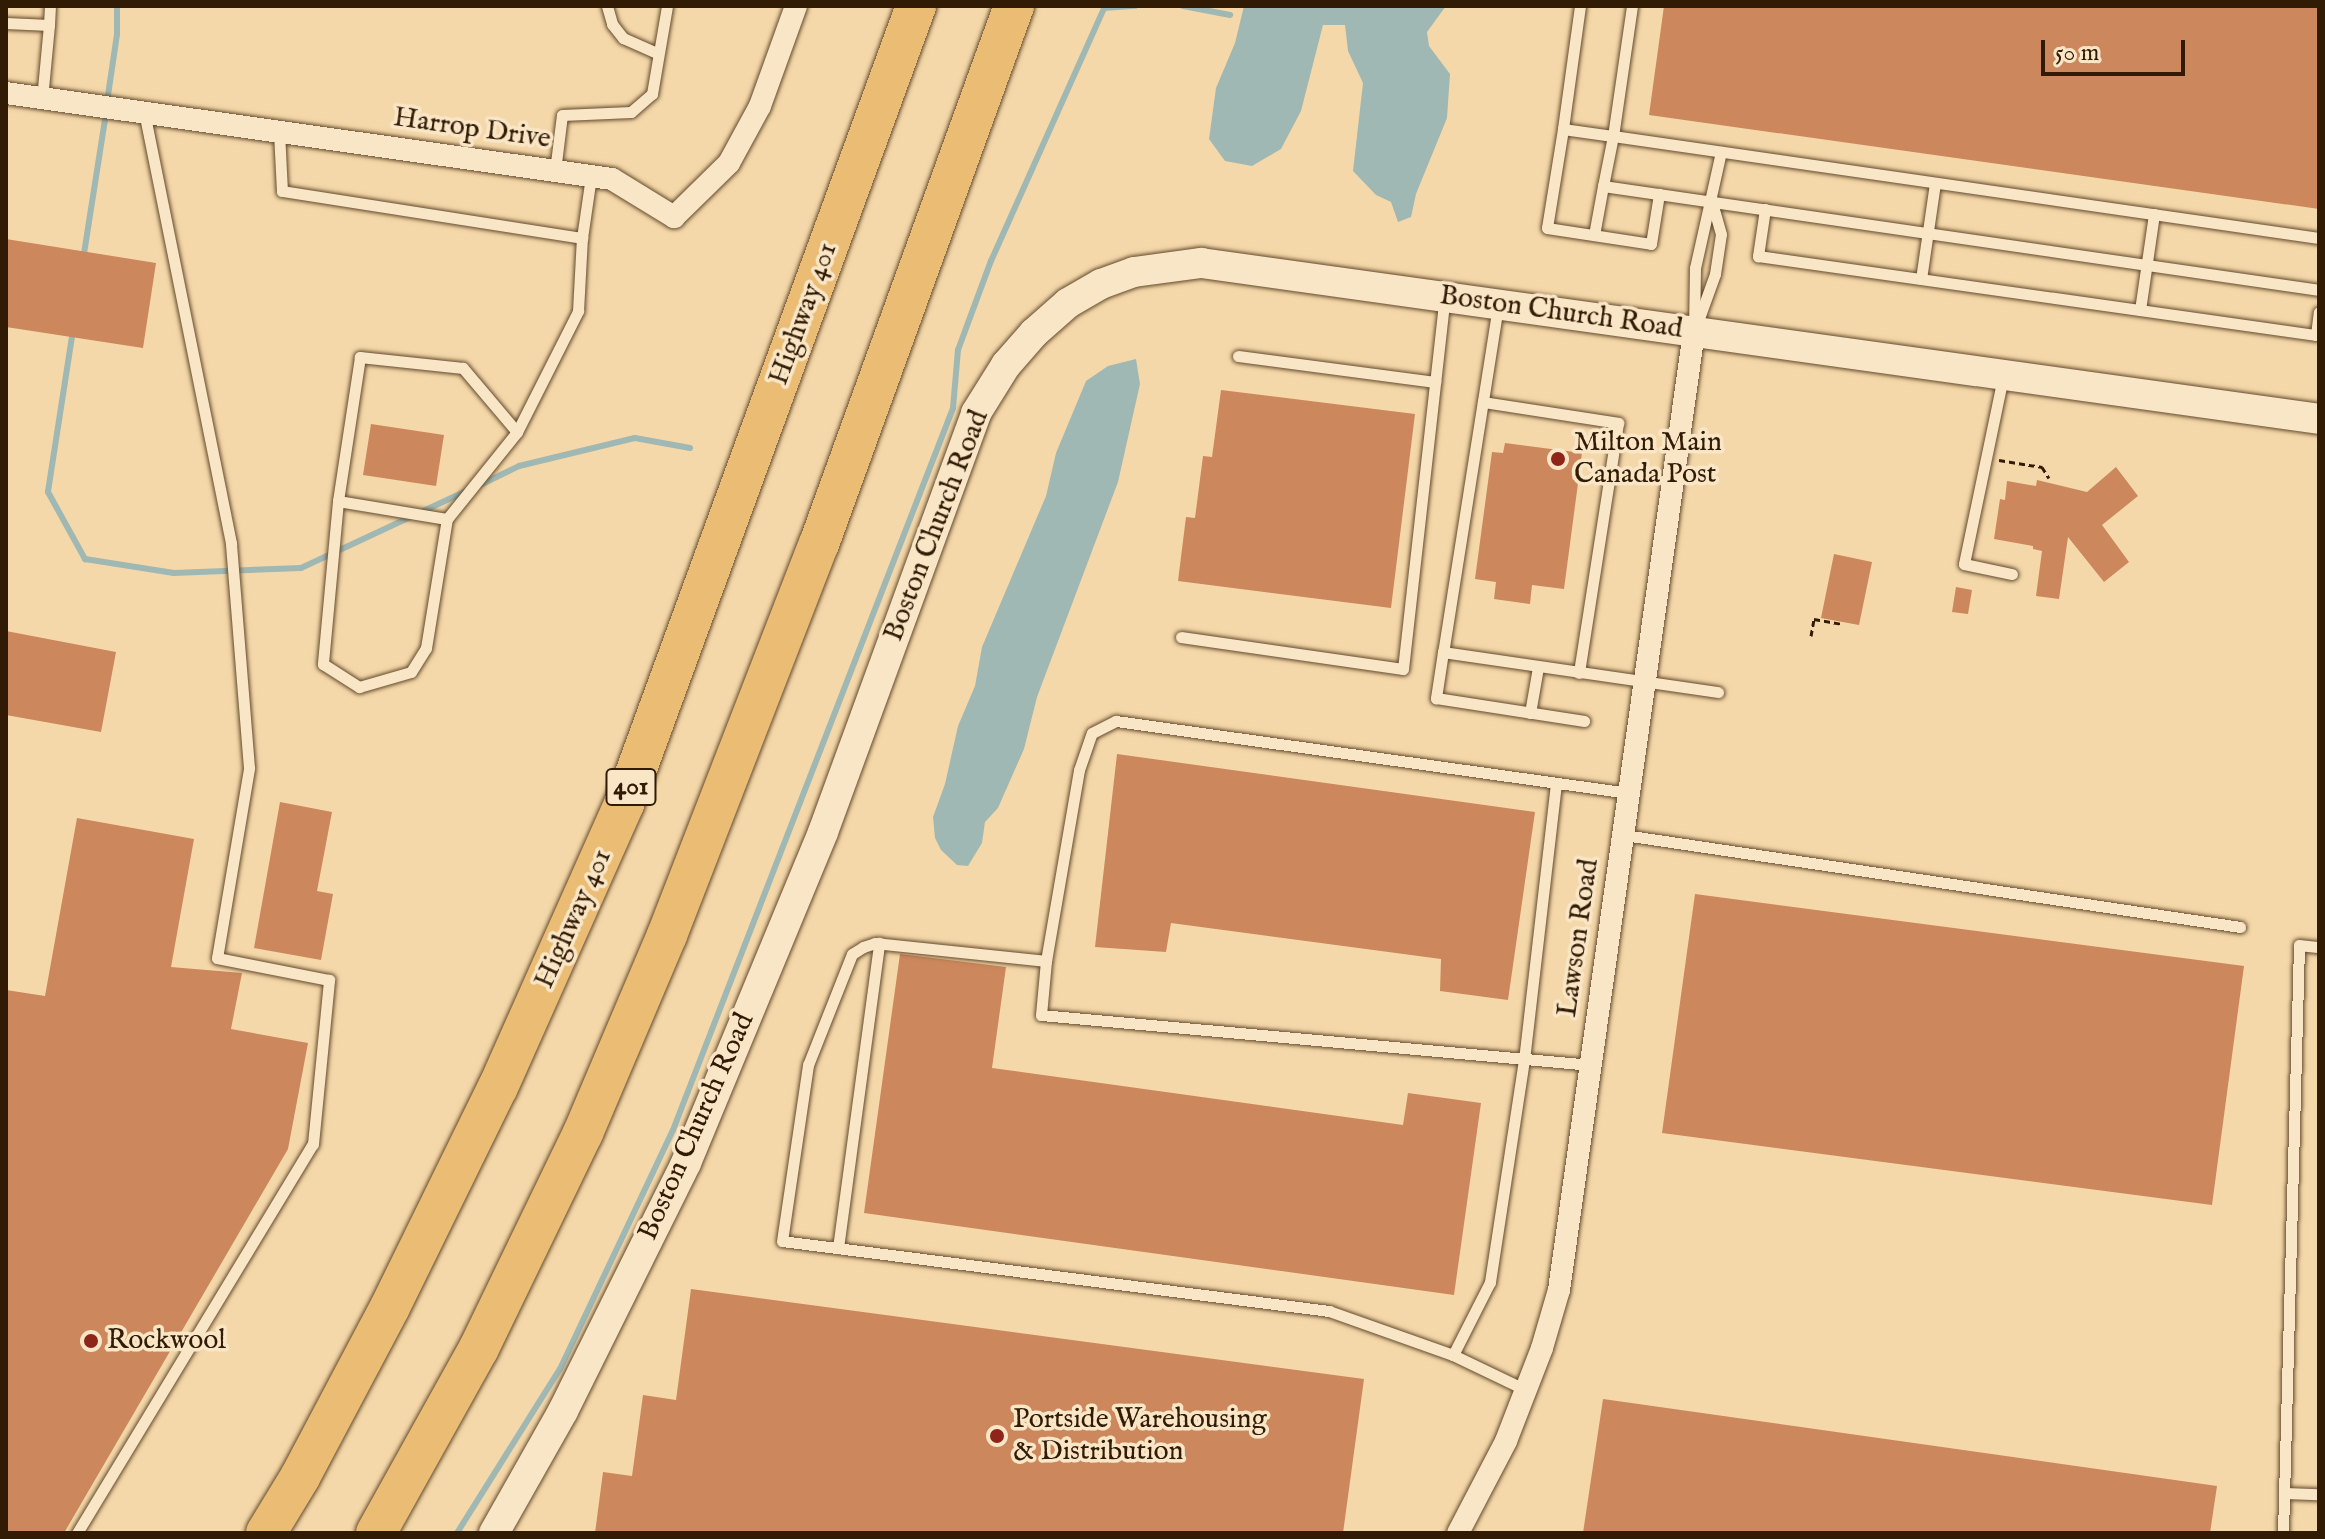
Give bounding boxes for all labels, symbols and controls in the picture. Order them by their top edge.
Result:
scale bar [2045,24,2189,74]
text: 50 m [2055,38,2099,69]
street label: Harrop Drive [391,101,553,157]
street label: Highway 401 [763,238,845,390]
street label: Boston Church Road [1437,279,1685,347]
street label: Boston Church Road [877,406,997,646]
place label: Milton Main Canada Post [1574,426,1722,492]
marker: Milton Main Canada Post [1549,450,1567,468]
road number: 401 [605,765,657,809]
street label: Highway 401 [528,844,620,994]
street label: Lawson Road [1551,857,1607,1019]
street label: Boston Church Road [632,1008,762,1246]
place label: Rockwool [107,1324,226,1358]
marker: Rockwool [82,1332,100,1350]
place label: Portside Warehousing & Distribution [1013,1403,1267,1469]
marker: Portside Warehousing & Distribution [988,1427,1006,1445]

